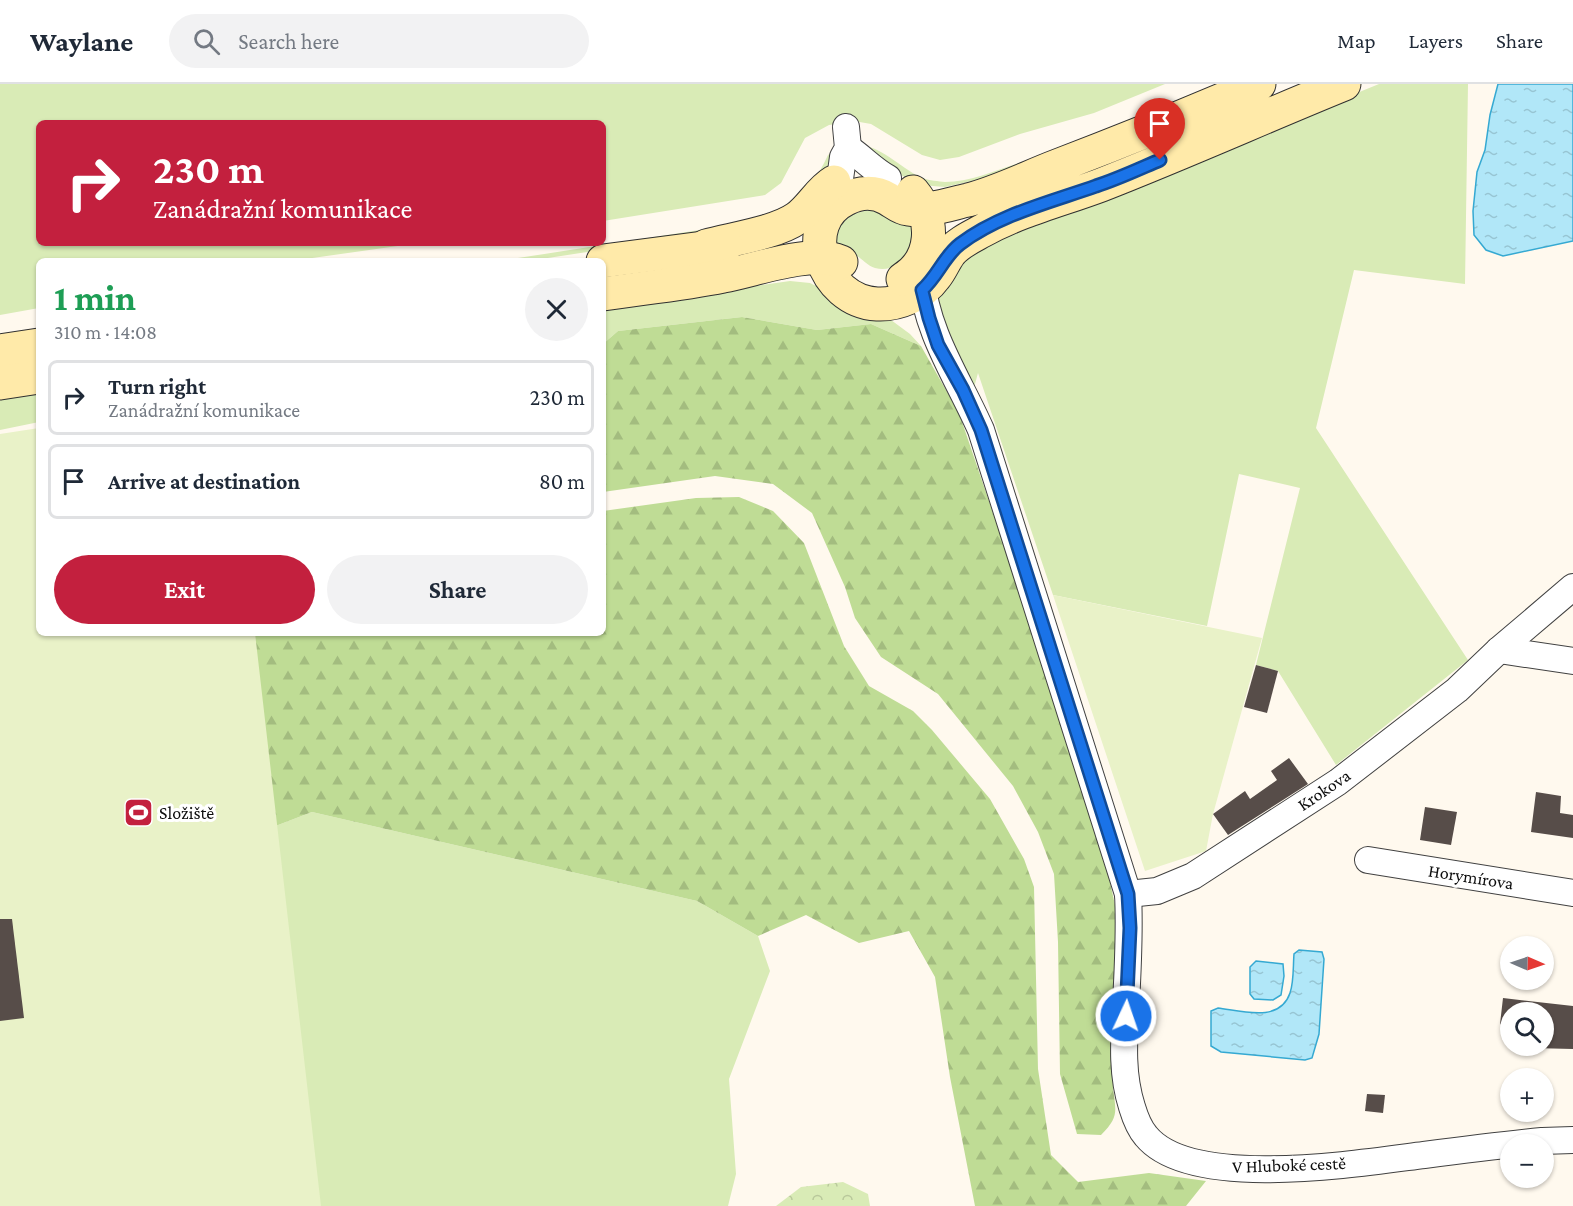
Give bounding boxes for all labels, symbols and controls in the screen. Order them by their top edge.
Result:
search box [169,14,589,68]
icon: search [190,25,223,58]
text: Waylane [30,26,133,57]
text: Search here [238,29,339,54]
text: Map [1337,29,1376,53]
text: Layers [1409,29,1463,53]
text: Share [1496,29,1543,53]
pin [1134,98,1185,160]
icon: arrive [1143,107,1176,140]
icon: right [54,144,132,222]
text: 230 m [153,145,264,192]
text: Zanádražní komunikace [153,194,412,224]
text: 1 min [54,278,136,318]
button: close [525,278,588,341]
text: 310 m · 14:08 [54,321,157,343]
text: Turn right [108,374,206,399]
icon: right [57,381,90,414]
text: 230 m [530,385,585,410]
text: Zanádražní komunikace [108,399,300,421]
icon: arrive [57,465,90,498]
text: Arrive at destination [108,469,300,494]
text: 80 m [539,469,585,494]
button: Exit [54,555,315,624]
button: Share [327,555,588,624]
street label: Krokova [1294,765,1354,815]
sports icon: Složiště [122,797,154,829]
place label: Složiště [159,803,214,823]
street label: Horymírova [1427,860,1515,894]
north arrow [1500,936,1554,990]
map controls [1500,936,1554,1188]
position arrow [1094,984,1158,1048]
button: search [1500,1002,1554,1056]
button: + [1500,1068,1554,1122]
button: − [1500,1134,1554,1188]
street label: V Hluboké cestě [1232,1153,1346,1177]

